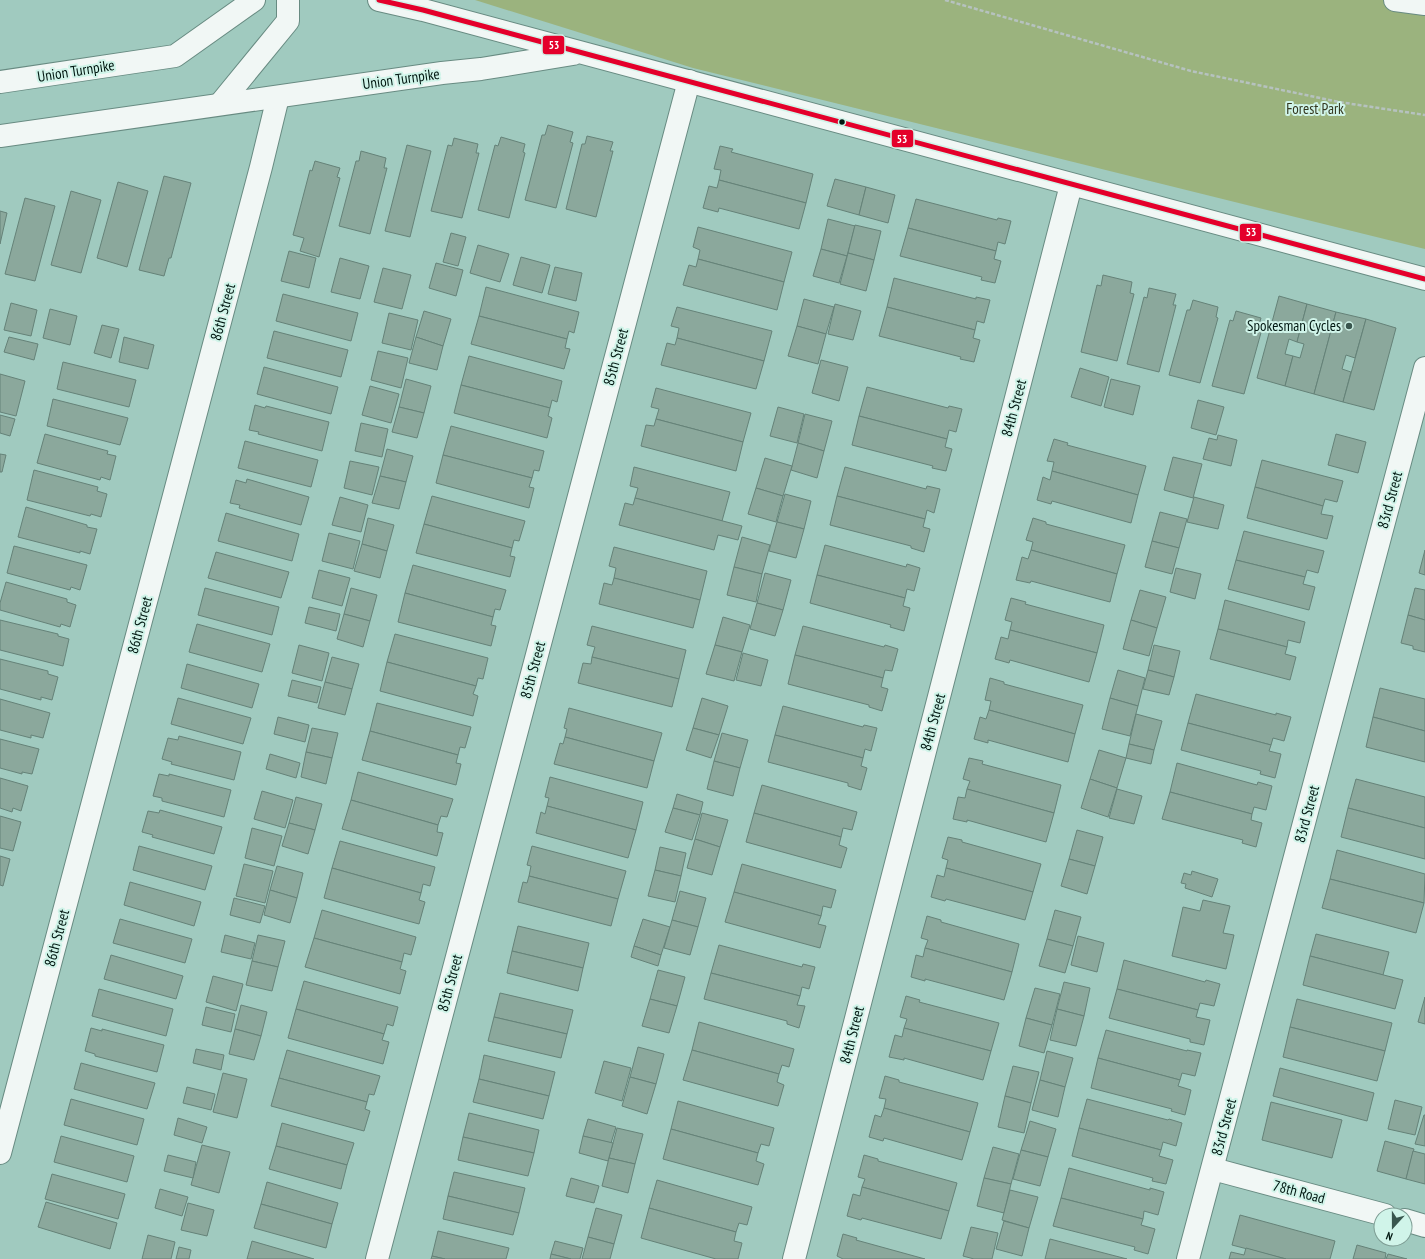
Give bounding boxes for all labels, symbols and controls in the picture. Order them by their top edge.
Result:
line badge: 53 [542,35,565,55]
text: 53 [549,38,559,52]
street label: Union Turnpike [36,55,116,86]
street label: Union Turnpike [361,64,441,93]
park label: Forest Park [1286,99,1344,118]
unlabelled marker [837,117,847,127]
line badge: 53 [891,129,914,148]
text: 53 [897,132,907,146]
line badge: 53 [1239,223,1262,242]
text: 53 [1246,225,1256,239]
street label: 86th Street [206,281,239,343]
place label: Spokesman Cycles [1247,316,1341,335]
marker: Spokesman Cycles [1344,321,1354,331]
street label: 85th Street [599,326,632,388]
street label: 84th Street [997,377,1030,439]
street label: 83rd Street [1373,469,1406,531]
street label: 86th Street [123,594,156,656]
street label: 85th Street [516,639,549,701]
street label: 84th Street [916,691,949,753]
street label: 83rd Street [1290,783,1323,845]
street label: 86th Street [40,907,73,969]
street label: 85th Street [433,952,466,1014]
street label: 84th Street [835,1004,868,1066]
street label: 83rd Street [1207,1096,1240,1158]
street label: 78th Road [1271,1175,1327,1208]
north arrow [1373,1207,1413,1247]
text: N [1384,1229,1395,1244]

